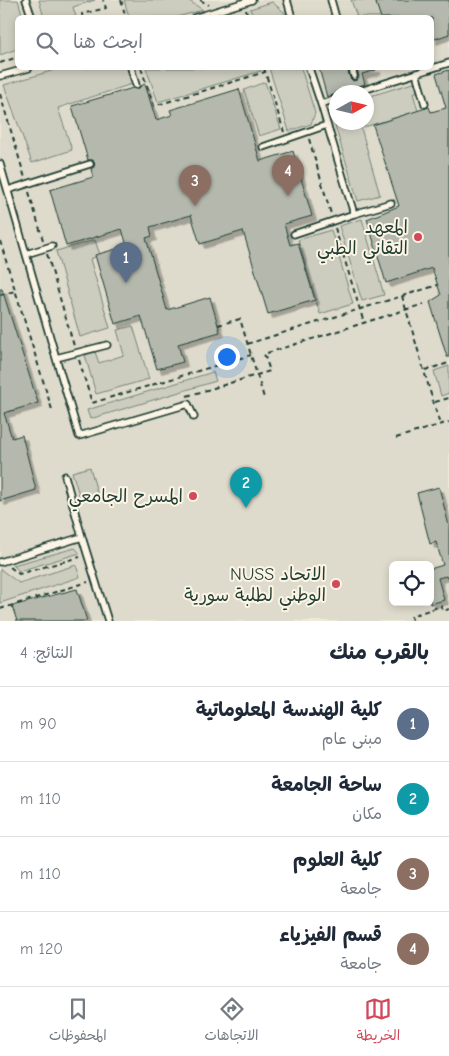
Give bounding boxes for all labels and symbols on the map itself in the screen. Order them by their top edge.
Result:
north arrow [329,85,374,130]
pin: 4 [272,155,304,196]
pin: 3 [179,165,211,206]
place label: المعهد التقاني الطبي [317,217,408,264]
marker: المعهد التقاني الطبي [412,231,424,243]
pin: 1 [110,242,142,283]
your location [214,344,240,370]
pin: 2 [230,467,262,508]
place label: المسرح الجامعي [69,486,183,512]
marker: المسرح الجامعي [187,490,199,502]
place label: NUSS الاتحاد الوطني لطلبة سورية [184,564,326,611]
marker: NUSS الاتحاد الوطني لطلبة سورية [330,578,342,590]

